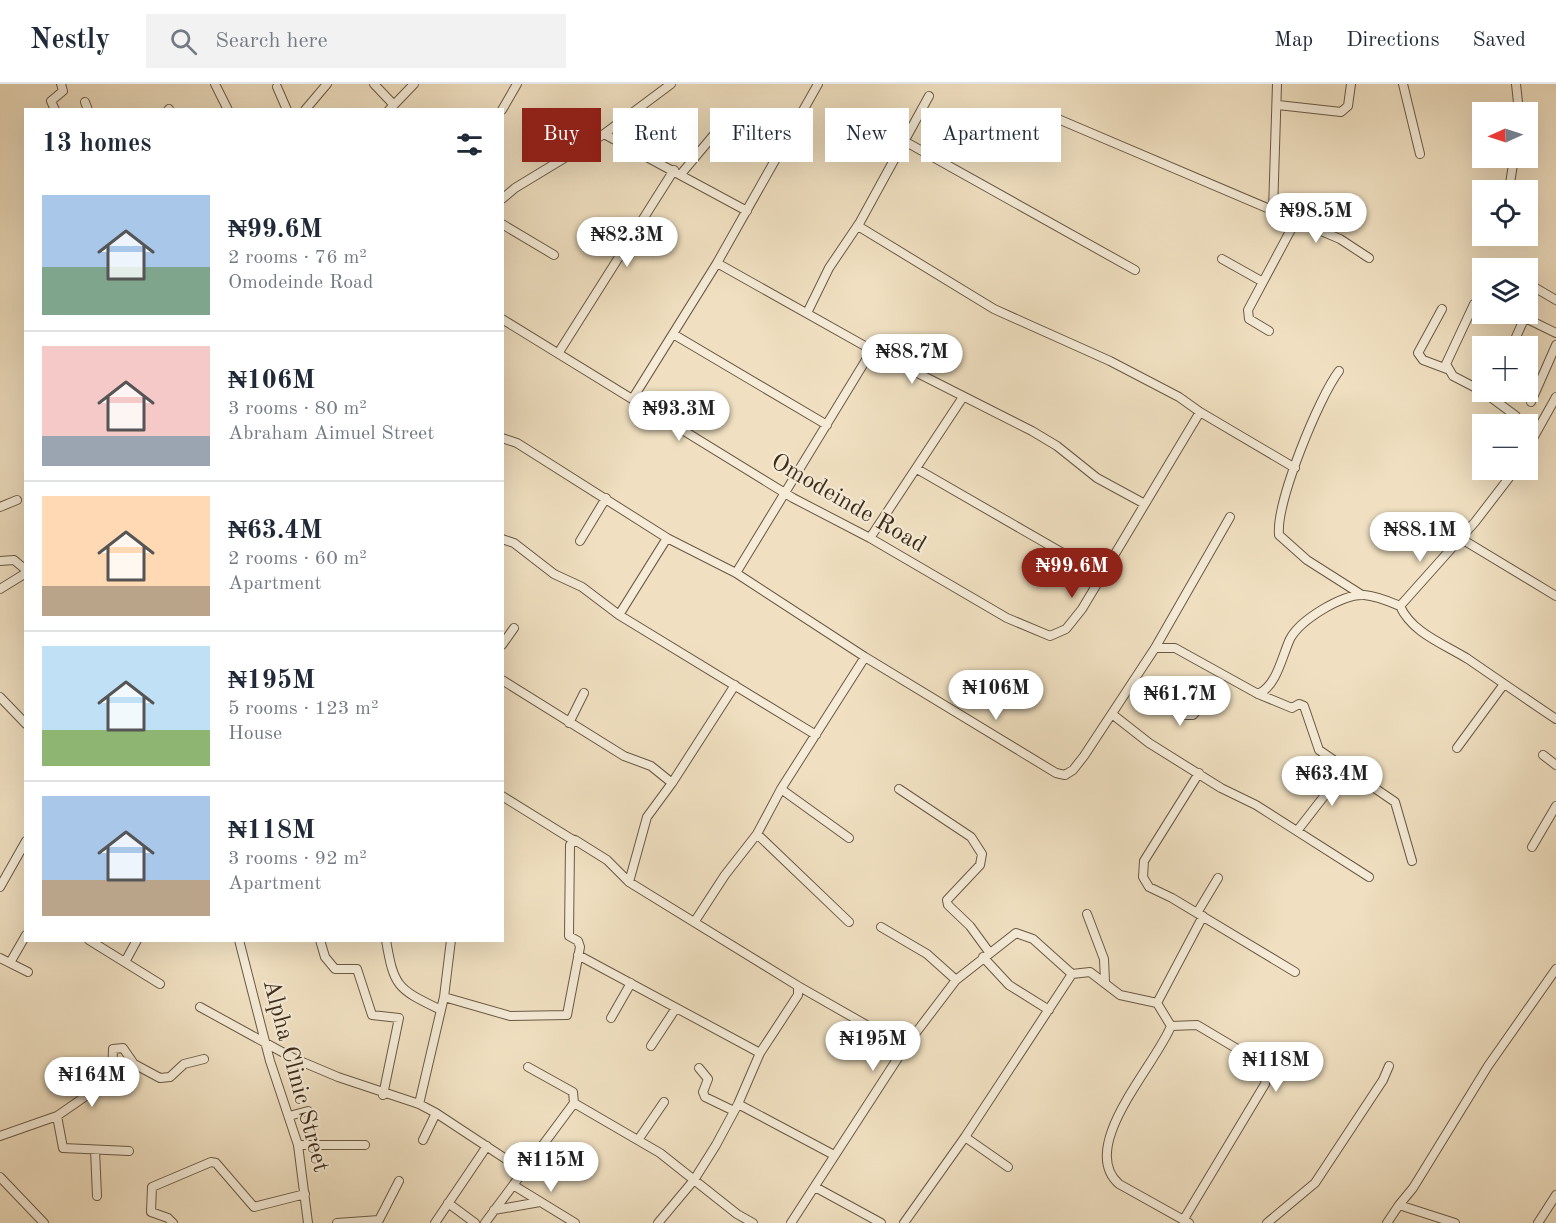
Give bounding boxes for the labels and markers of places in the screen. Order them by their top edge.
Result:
pin: ₦98.5M [1267,193,1365,244]
pin: ₦82.3M [578,217,676,268]
pin: ₦88.7M [863,334,961,385]
pin: ₦93.3M [630,391,728,442]
pin: ₦88.1M [1371,512,1469,563]
pin: ₦99.6M [1023,548,1121,599]
pin: ₦106M [954,670,1038,721]
pin: ₦61.7M [1131,676,1229,727]
pin: ₦63.4M [1283,756,1381,807]
pin: ₦195M [831,1021,915,1072]
pin: ₦118M [1234,1042,1318,1093]
pin: ₦164M [50,1057,134,1108]
pin: ₦115M [509,1142,593,1193]

